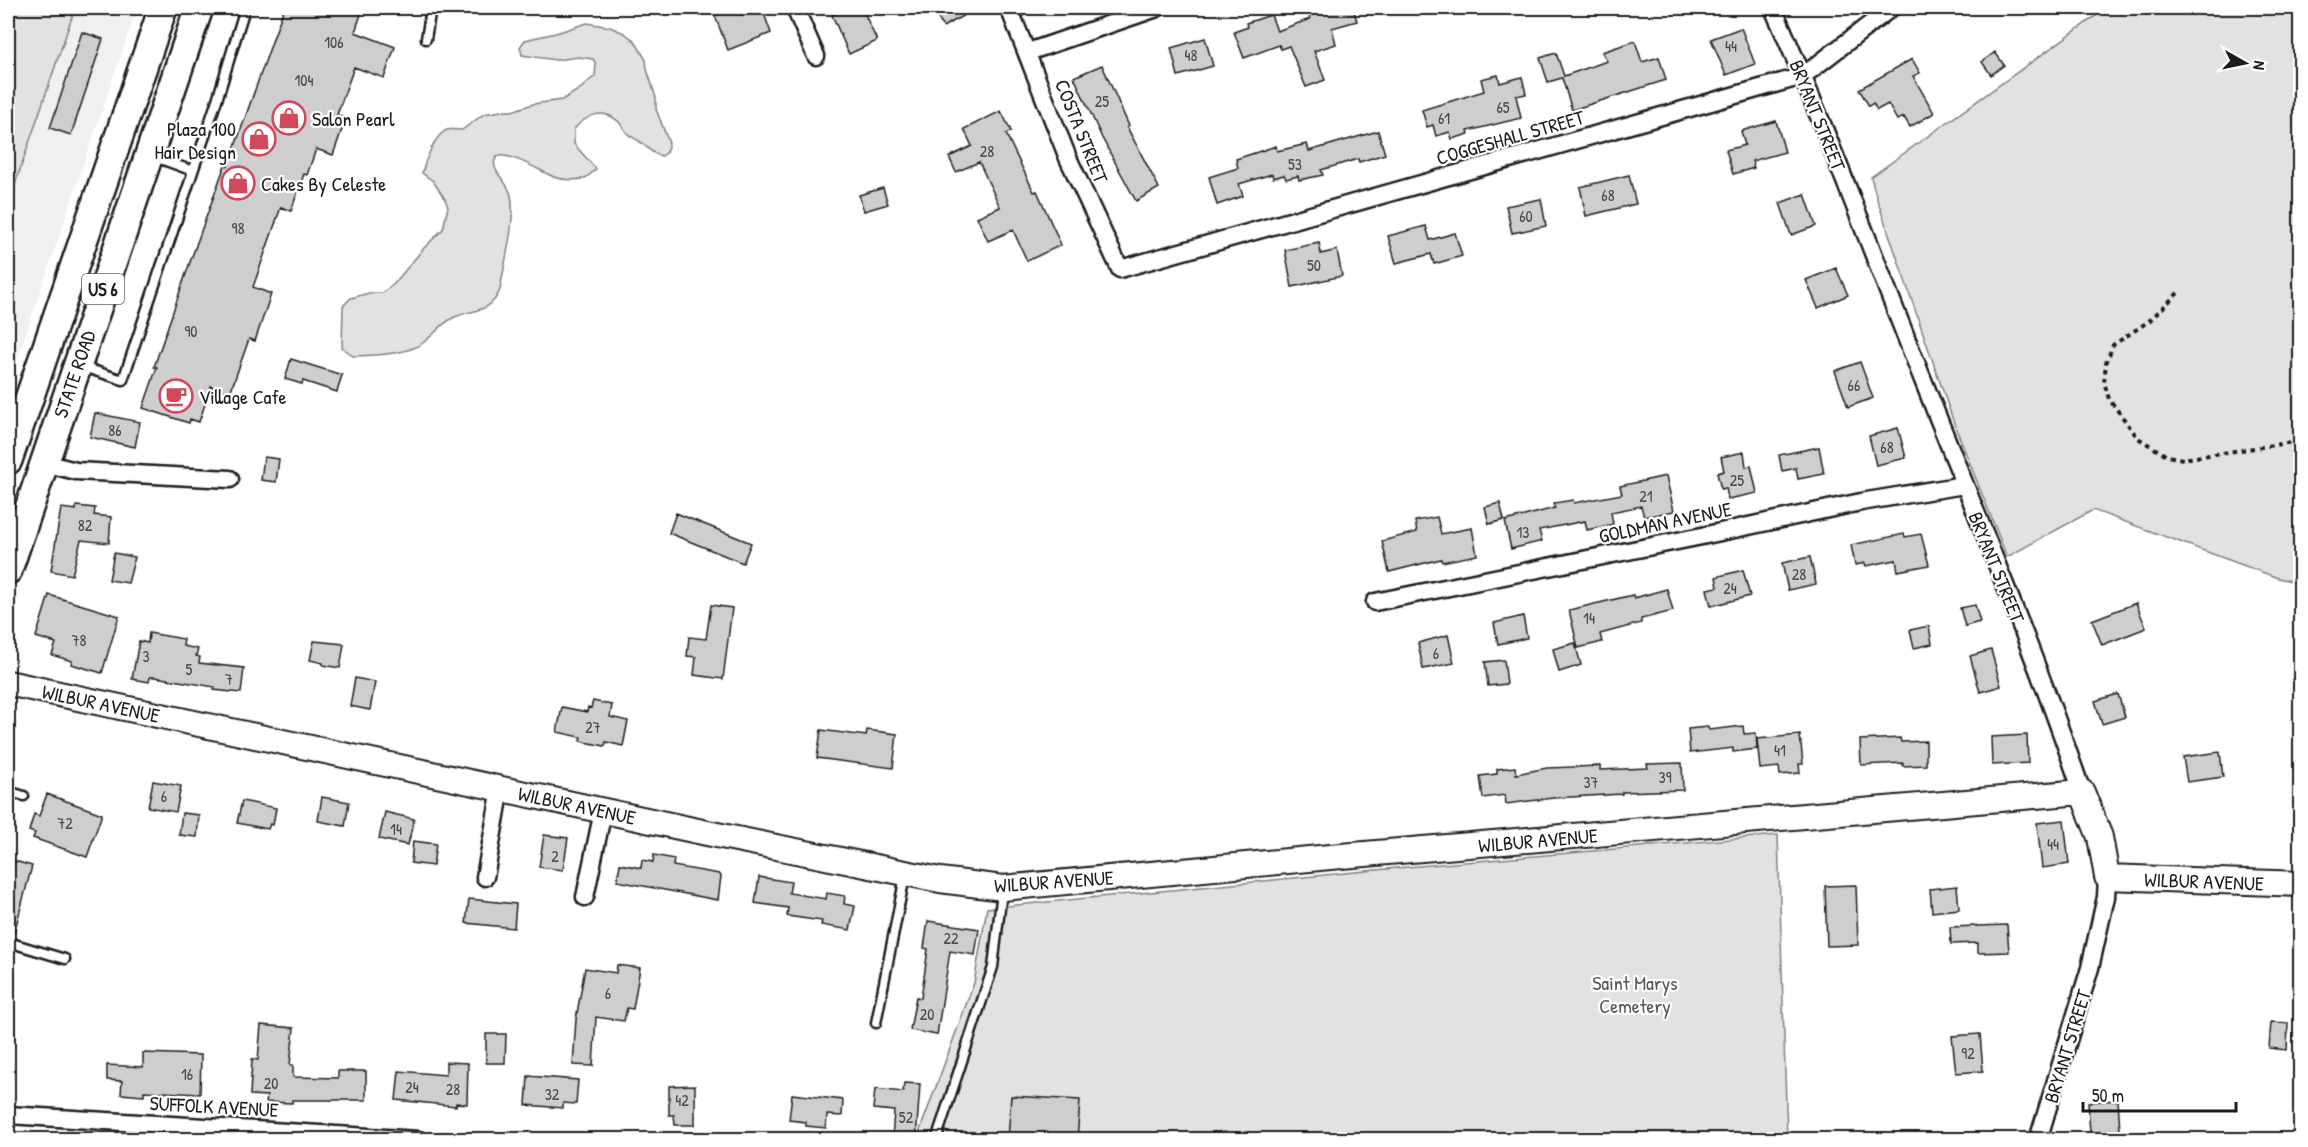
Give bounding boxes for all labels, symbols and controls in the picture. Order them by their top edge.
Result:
house number: 106 [324,31,344,53]
north arrow [2215,33,2275,93]
house number: 44 [1725,35,1737,57]
house number: 48 [1185,44,1198,66]
street label: BRYANT STREET [1784,56,1853,175]
text: N [2248,59,2271,72]
house number: 104 [295,69,313,91]
street label: COSTA STREET [1049,75,1115,187]
house number: 25 [1095,90,1109,112]
house number: 65 [1496,96,1510,118]
shop icon: Salon Pearl [271,100,307,136]
street label: COGGESHALL STREET [1433,103,1588,171]
place label: Salon Pearl [312,105,395,132]
house number: 61 [1438,107,1450,129]
place label: Plaza 100 Hair Design [154,115,236,165]
shop icon: Plaza 100 Hair Design [241,121,277,157]
house number: 28 [980,140,994,162]
house number: 53 [1288,153,1302,175]
shop icon: Cakes By Celeste [220,165,256,201]
place label: Cakes By Celeste [261,170,386,197]
house number: 68 [1601,184,1615,206]
house number: 60 [1519,205,1533,227]
house number: 98 [232,217,244,239]
house number: 50 [1307,254,1321,276]
road number: US 6 [82,274,124,304]
house number: 90 [184,320,198,342]
street label: STATE ROAD [46,326,102,421]
house number: 66 [1848,374,1860,396]
cafe icon: Village Cafe [158,378,194,414]
place label: Village Cafe [199,383,287,410]
house number: 86 [108,419,122,441]
house number: 68 [1880,436,1894,458]
house number: 25 [1730,469,1744,491]
house number: 21 [1639,485,1653,507]
street label: GOLDMAN AVENUE [1596,495,1734,549]
street label: BRYANT STREET [1963,508,2032,627]
house number: 82 [78,514,93,536]
house number: 13 [1517,521,1529,543]
house number: 28 [1792,563,1806,585]
house number: 24 [1723,577,1737,599]
house number: 14 [1583,607,1595,629]
house number: 78 [72,629,86,651]
house number: 6 [1433,642,1439,664]
house number: 3 [142,645,150,667]
house number: 5 [186,658,193,680]
house number: 7 [225,668,233,690]
street label: WILBUR AVENUE [40,677,162,729]
house number: 27 [585,716,601,738]
house number: 41 [1774,739,1786,761]
house number: 39 [1658,766,1672,788]
house number: 37 [1583,771,1599,793]
street label: WILBUR AVENUE [516,779,638,831]
house number: 6 [161,785,167,807]
house number: 72 [57,812,73,834]
house number: 14 [390,818,402,840]
street label: WILBUR AVENUE [1477,821,1599,859]
house number: 44 [2047,833,2059,855]
house number: 2 [551,845,559,867]
street label: WILBUR AVENUE [993,863,1115,899]
street label: WILBUR AVENUE [2144,865,2264,897]
house number: 22 [944,927,959,949]
park label: Saint Marys Cemetery [1592,969,1678,1019]
house number: 6 [605,982,611,1004]
street label: BRYANT STREET [2037,985,2097,1106]
house number: 20 [920,1003,934,1025]
house number: 92 [1961,1042,1975,1064]
house number: 16 [181,1063,193,1085]
house number: 20 [264,1072,278,1094]
scale bar [2083,1075,2236,1113]
house number: 24 [405,1076,419,1098]
house number: 28 [446,1078,460,1100]
house number: 32 [545,1083,560,1105]
text: 50 m [2092,1083,2124,1108]
street label: SUFFOLK AVENUE [149,1089,279,1123]
house number: 42 [675,1089,689,1111]
house number: 52 [899,1106,914,1128]

